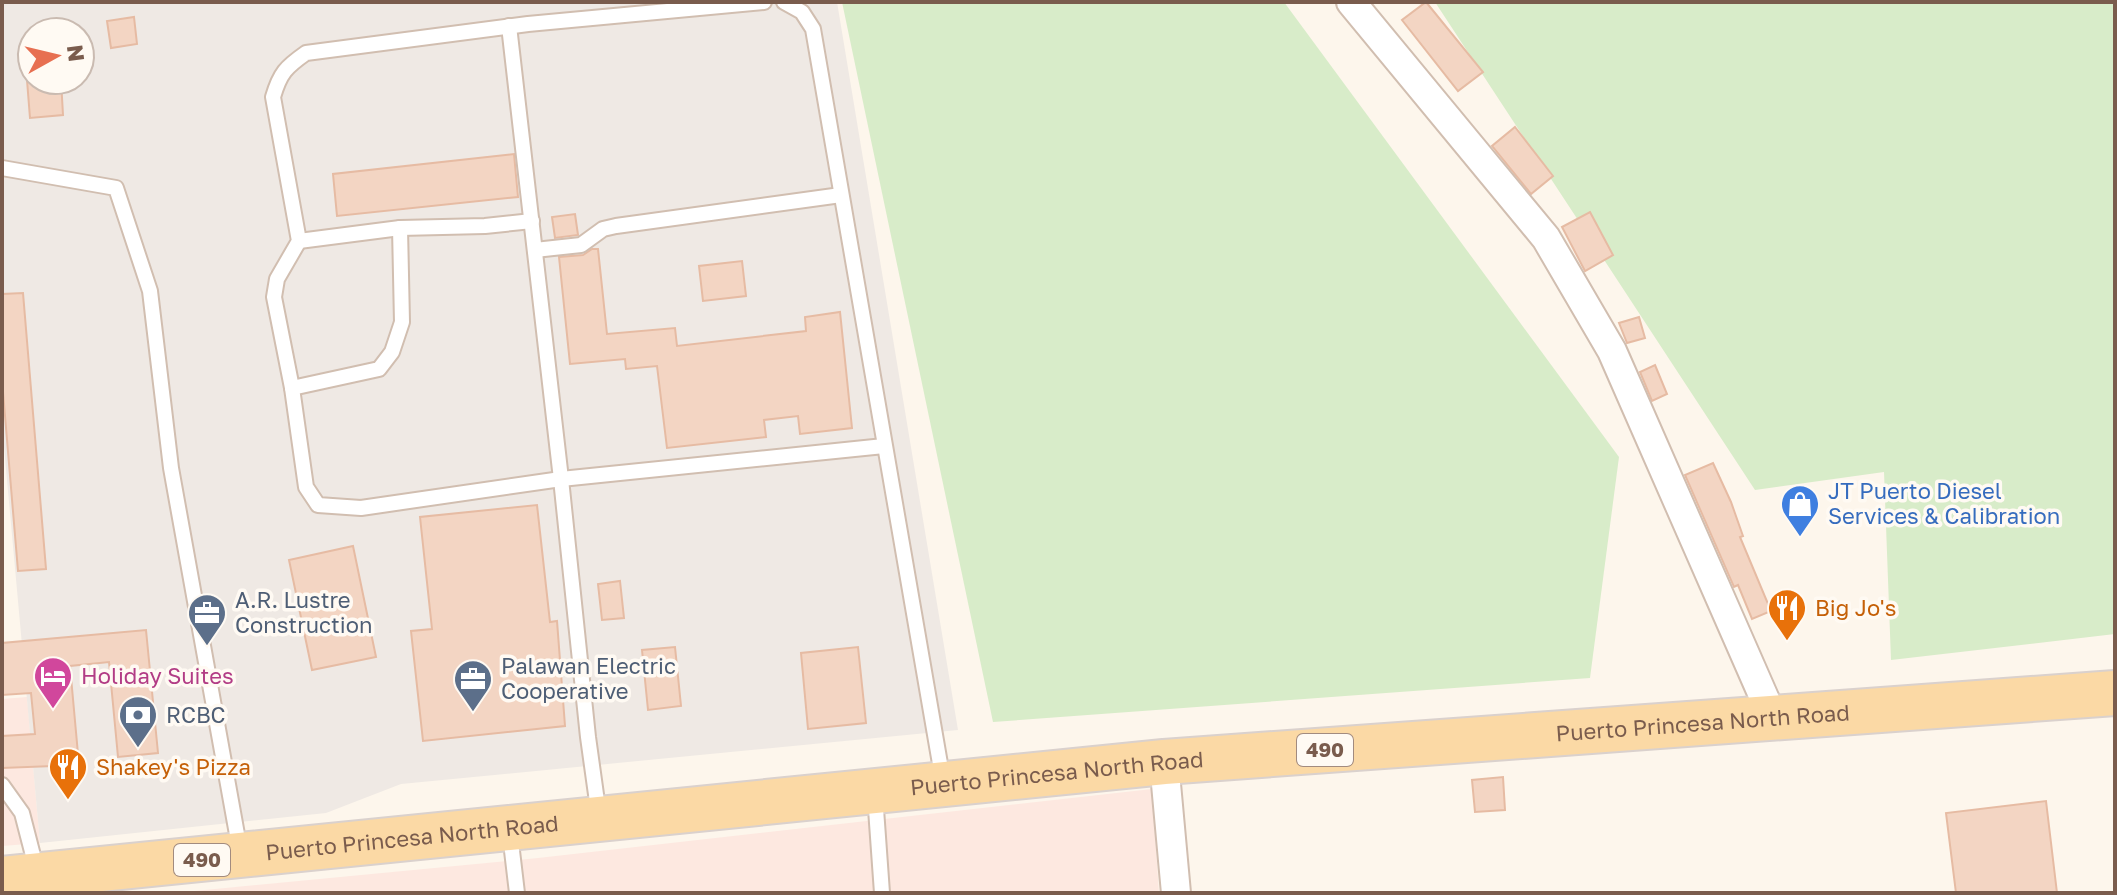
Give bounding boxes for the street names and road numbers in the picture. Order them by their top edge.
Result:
street label: Puerto Princesa North Road [1555,698,1851,747]
road number: 490 [1297,734,1353,766]
street label: Puerto Princesa North Road [909,745,1204,801]
street label: Puerto Princesa North Road [264,809,560,865]
road number: 490 [174,844,230,876]

